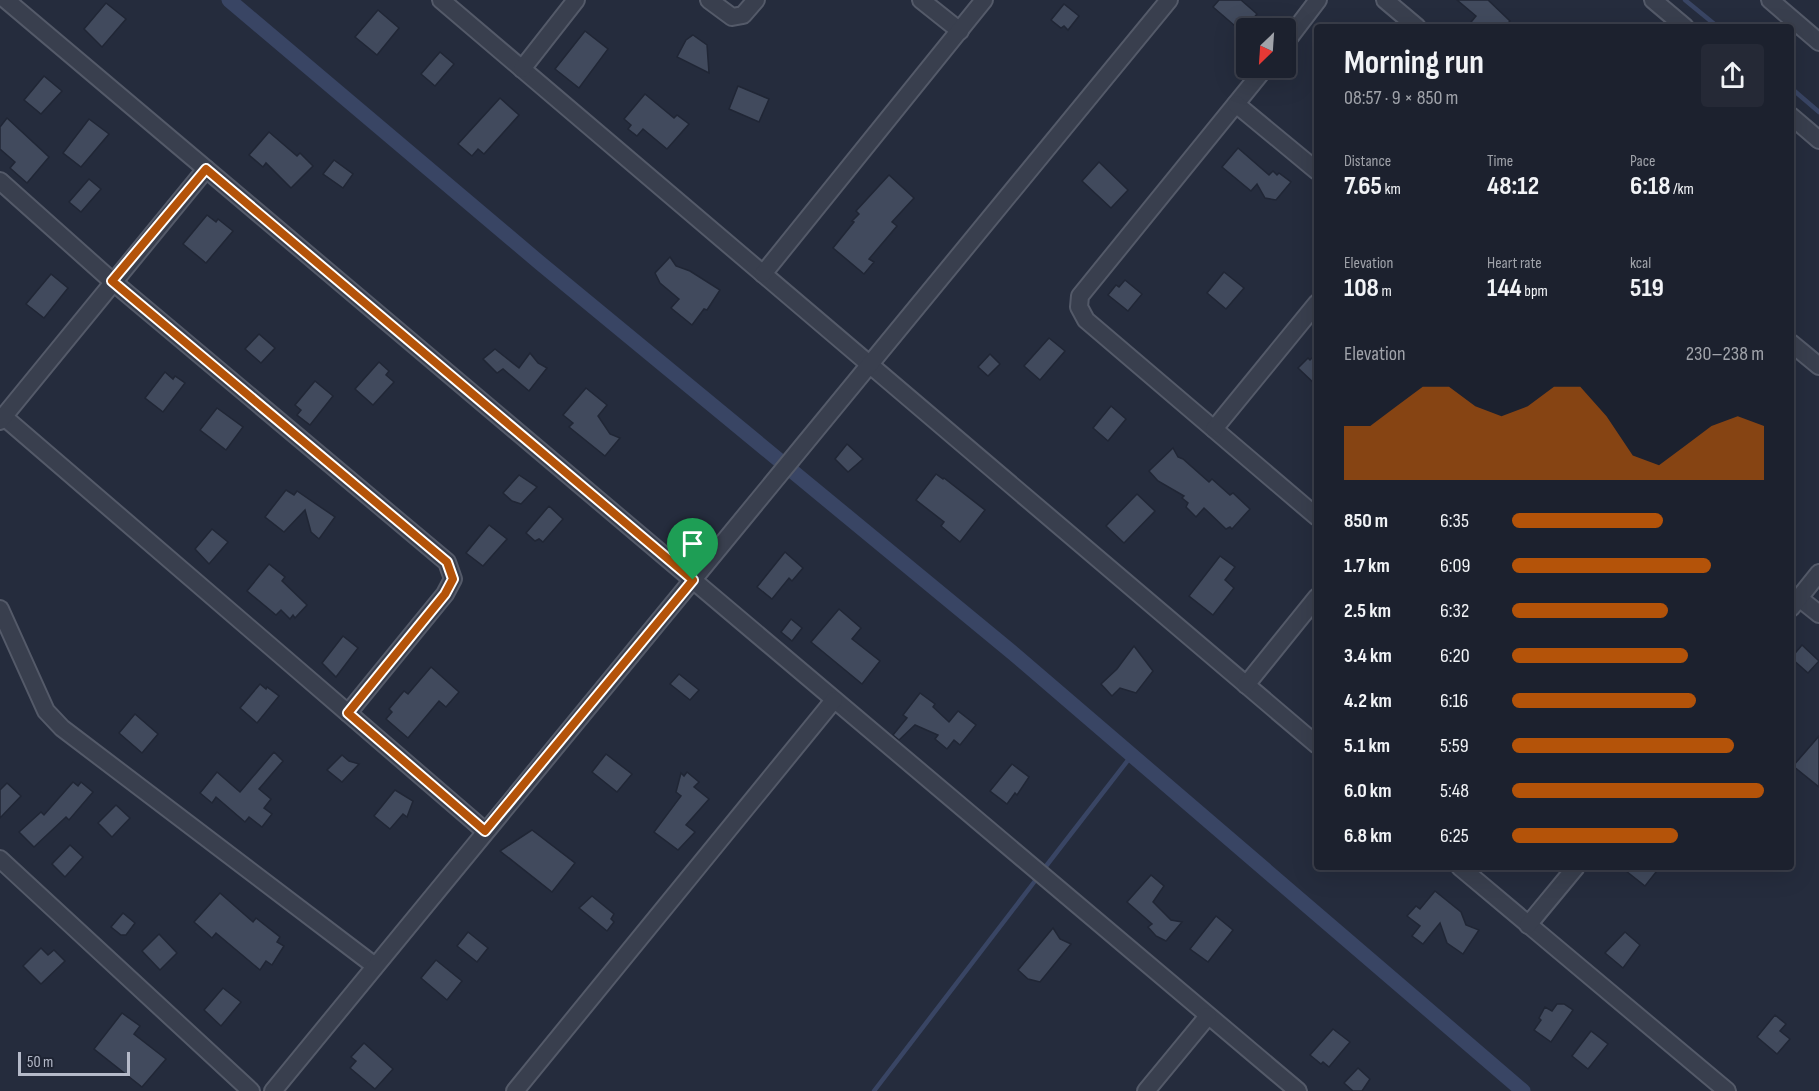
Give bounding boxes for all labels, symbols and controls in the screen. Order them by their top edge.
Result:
north arrow [1236,18,1296,78]
map controls [1236,18,1296,78]
text: Morning run [1344,43,1484,83]
button: share [1701,44,1764,107]
text: 08:57 · 9 × 850 m [1344,86,1458,110]
text: Distance [1344,152,1391,171]
text: Time [1487,152,1513,171]
text: Pace [1630,152,1655,171]
text: 7.65 [1344,171,1382,202]
text: 48:12 [1487,171,1539,202]
text: 6:18 [1630,171,1671,202]
text: km [1382,180,1401,199]
text: /km [1671,180,1694,199]
text: Elevation [1344,254,1393,273]
text: Heart rate [1487,254,1542,273]
text: kcal [1630,254,1651,273]
text: 108 [1344,273,1379,304]
text: 144 [1487,273,1522,304]
text: 519 [1630,273,1664,304]
text: m [1379,282,1392,301]
text: bpm [1522,282,1548,301]
text: Elevation [1344,342,1406,366]
text: 230–238 m [1686,342,1764,366]
text: 850 m [1344,509,1388,533]
text: 6:35 [1440,509,1469,533]
pin [667,518,718,580]
icon: arrive [676,527,709,560]
text: 1.7 km [1344,554,1390,578]
text: 6:09 [1440,554,1470,578]
text: 2.5 km [1344,599,1391,623]
text: 6:32 [1440,599,1469,623]
text: 3.4 km [1344,644,1392,668]
text: 6:20 [1440,644,1470,668]
text: 4.2 km [1344,689,1392,713]
text: 6:16 [1440,689,1468,713]
text: 5.1 km [1344,734,1390,758]
text: 5:59 [1440,734,1469,758]
text: 6.0 km [1344,779,1392,803]
text: 5:48 [1440,779,1469,803]
text: 6.8 km [1344,824,1392,848]
text: 6:25 [1440,824,1469,848]
scale bar [18,1049,130,1076]
text: 50 m [27,1053,53,1072]

